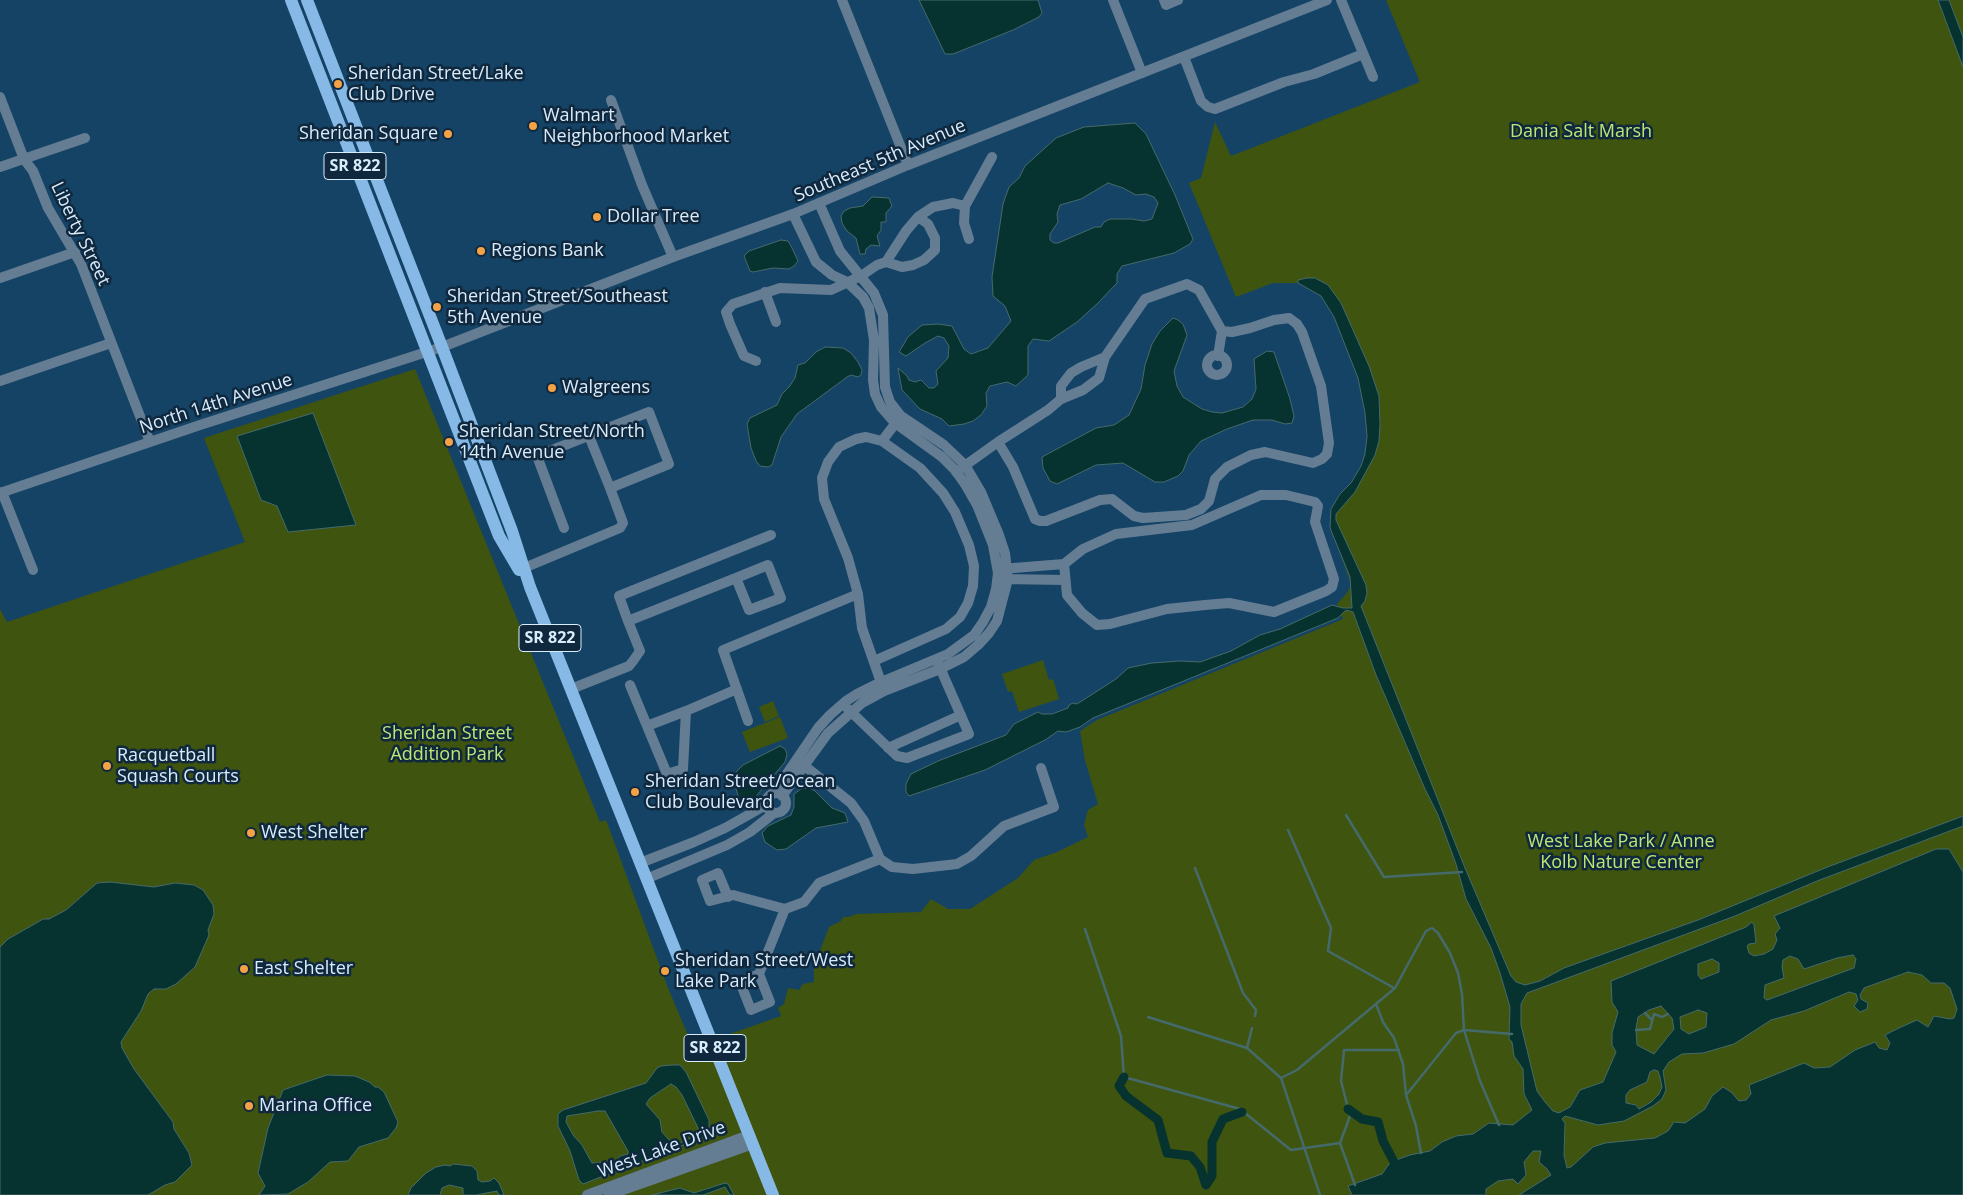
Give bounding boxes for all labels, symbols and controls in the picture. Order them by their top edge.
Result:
place label: Sheridan Street/Lake Club Drive [348,63,523,106]
marker: Sheridan Street/Lake Club Drive [332,78,344,90]
place label: Walmart Neighborhood Market [543,105,729,148]
street label: Southeast 5th Avenue [791,115,969,207]
marker: Walmart Neighborhood Market [527,120,539,132]
park label: Dania Salt Marsh [1510,121,1652,143]
place label: Sheridan Square [299,123,438,145]
marker: Sheridan Square [442,128,454,140]
road number: SR 822 [324,153,386,180]
street label: Liberty Street [46,179,114,289]
place label: Dollar Tree [607,206,699,228]
marker: Dollar Tree [591,211,603,223]
place label: Regions Bank [491,240,604,262]
marker: Regions Bank [475,245,487,257]
place label: Sheridan Street/Southeast 5th Avenue [447,286,668,328]
marker: Sheridan Street/Southeast 5th Avenue [431,301,443,313]
street label: North 14th Avenue [137,369,295,439]
place label: Walgreens [562,377,650,399]
marker: Walgreens [546,382,558,394]
place label: Sheridan Street/North 14th Avenue [459,421,645,464]
marker: Sheridan Street/North 14th Avenue [443,436,455,448]
road number: SR 822 [519,624,581,651]
park label: Sheridan Street Addition Park [382,723,512,766]
place label: Racquetball Squash Courts [117,745,239,788]
marker: Racquetball Squash Courts [101,760,113,772]
place label: Sheridan Street/Ocean Club Boulevard [645,771,835,814]
marker: Sheridan Street/Ocean Club Boulevard [629,786,641,798]
place label: West Shelter [261,822,367,844]
marker: West Shelter [245,827,257,839]
park label: West Lake Park / Anne Kolb Nature Center [1527,831,1715,874]
place label: Sheridan Street/West Lake Park [675,950,853,992]
place label: East Shelter [254,958,353,980]
marker: East Shelter [238,963,250,975]
marker: Sheridan Street/West Lake Park [659,965,671,977]
road number: SR 822 [684,1034,746,1062]
place label: Marina Office [259,1095,372,1117]
marker: Marina Office [243,1100,255,1112]
street label: West Lake Drive [595,1117,729,1183]

